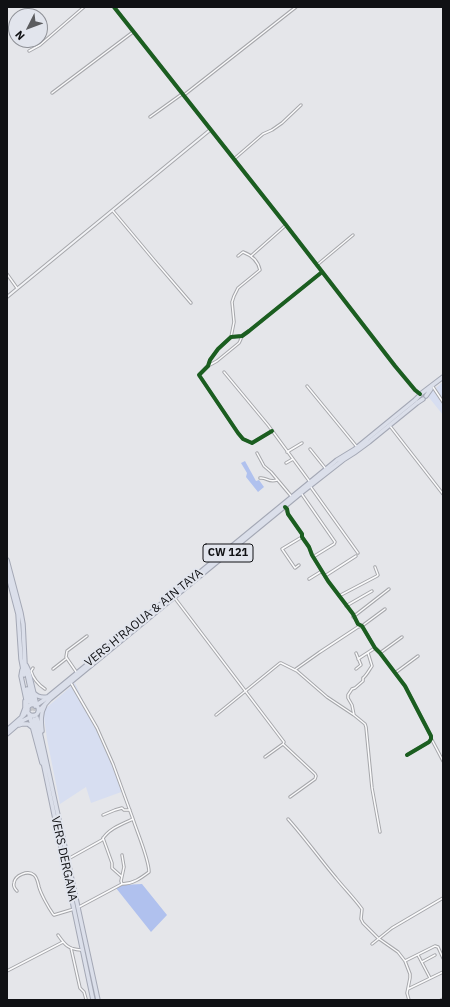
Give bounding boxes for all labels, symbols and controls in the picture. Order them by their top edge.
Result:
north arrow [8,8,48,48]
text: N [12,28,28,43]
road number: CW 121 [203,544,253,562]
street label: VERS H'RAOUA & AIN TAYA [82,566,206,670]
street label: VERS DERGANA [48,815,80,903]

